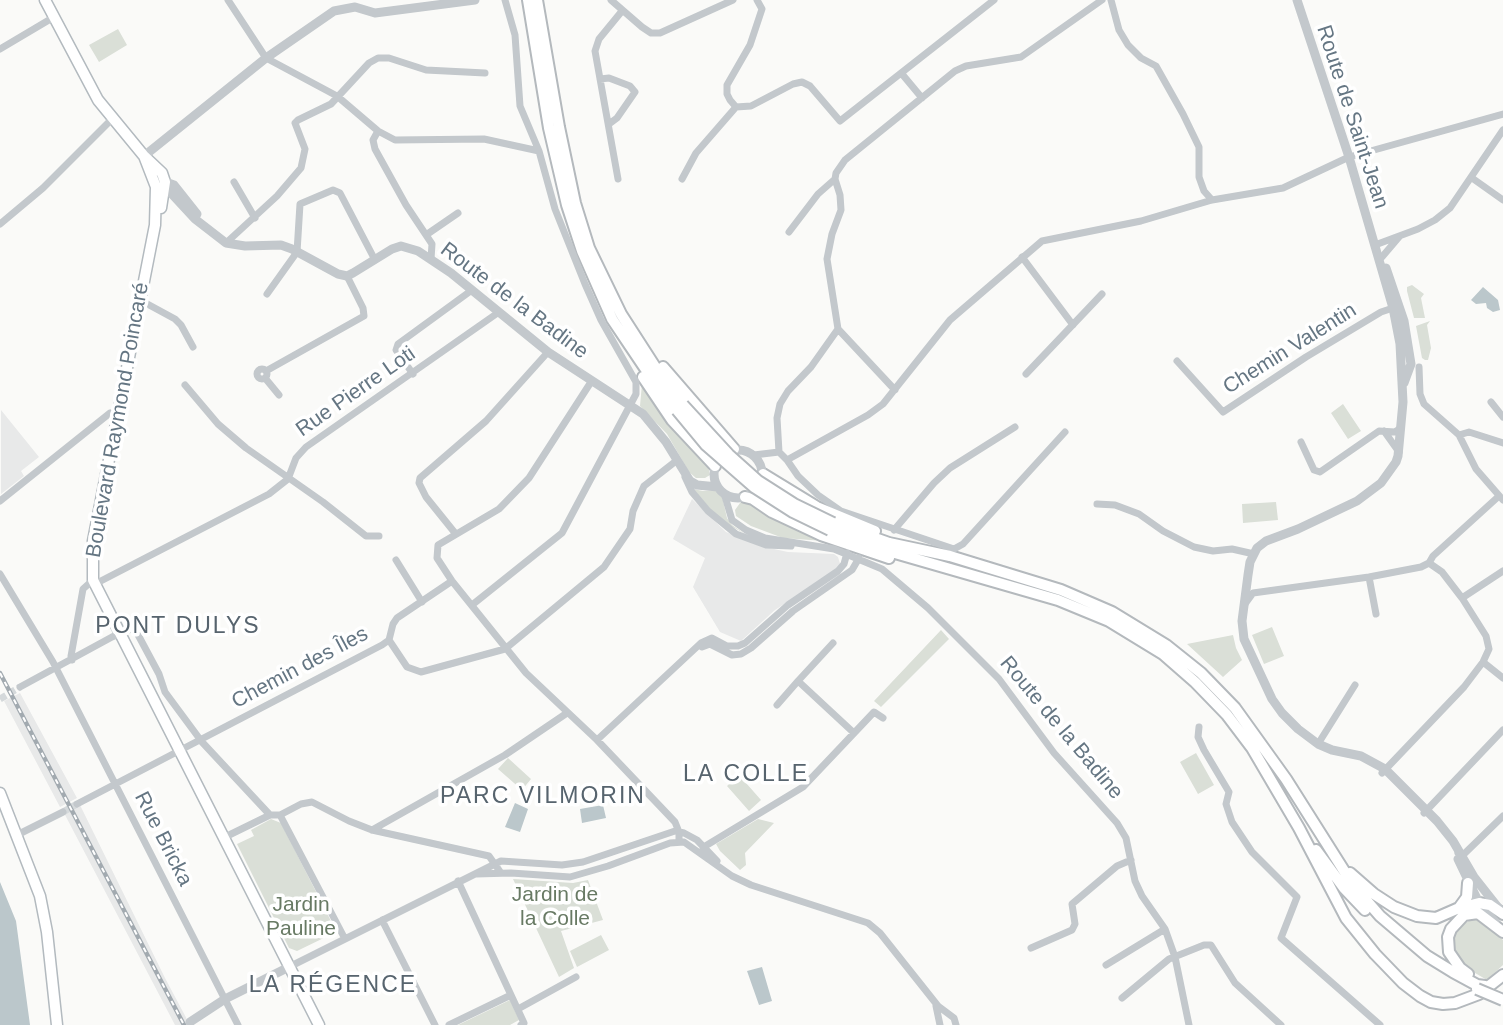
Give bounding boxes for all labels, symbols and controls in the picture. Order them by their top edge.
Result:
street label: Route de Saint-Jean [1310,22,1394,212]
street label: Route de la Badine [435,237,593,365]
street label: Boulevard Raymond Poincaré [81,280,155,560]
street label: Chemin Valentin [1219,298,1361,400]
street label: Rue Pierre Loti [291,342,421,442]
district label: PONT DULYS [97,613,259,641]
street label: Chemin des Îles [228,622,372,714]
street label: Route de la Badine [994,651,1128,805]
district label: LA COLLE [684,761,808,789]
district label: PARC VILMORIN [442,783,644,811]
street label: Rue Bricka [128,788,198,890]
park label: Jardin de la Colle [512,882,598,932]
park label: Jardin Pauline [266,892,336,942]
district label: LA RÉGENCE [250,972,416,1000]

